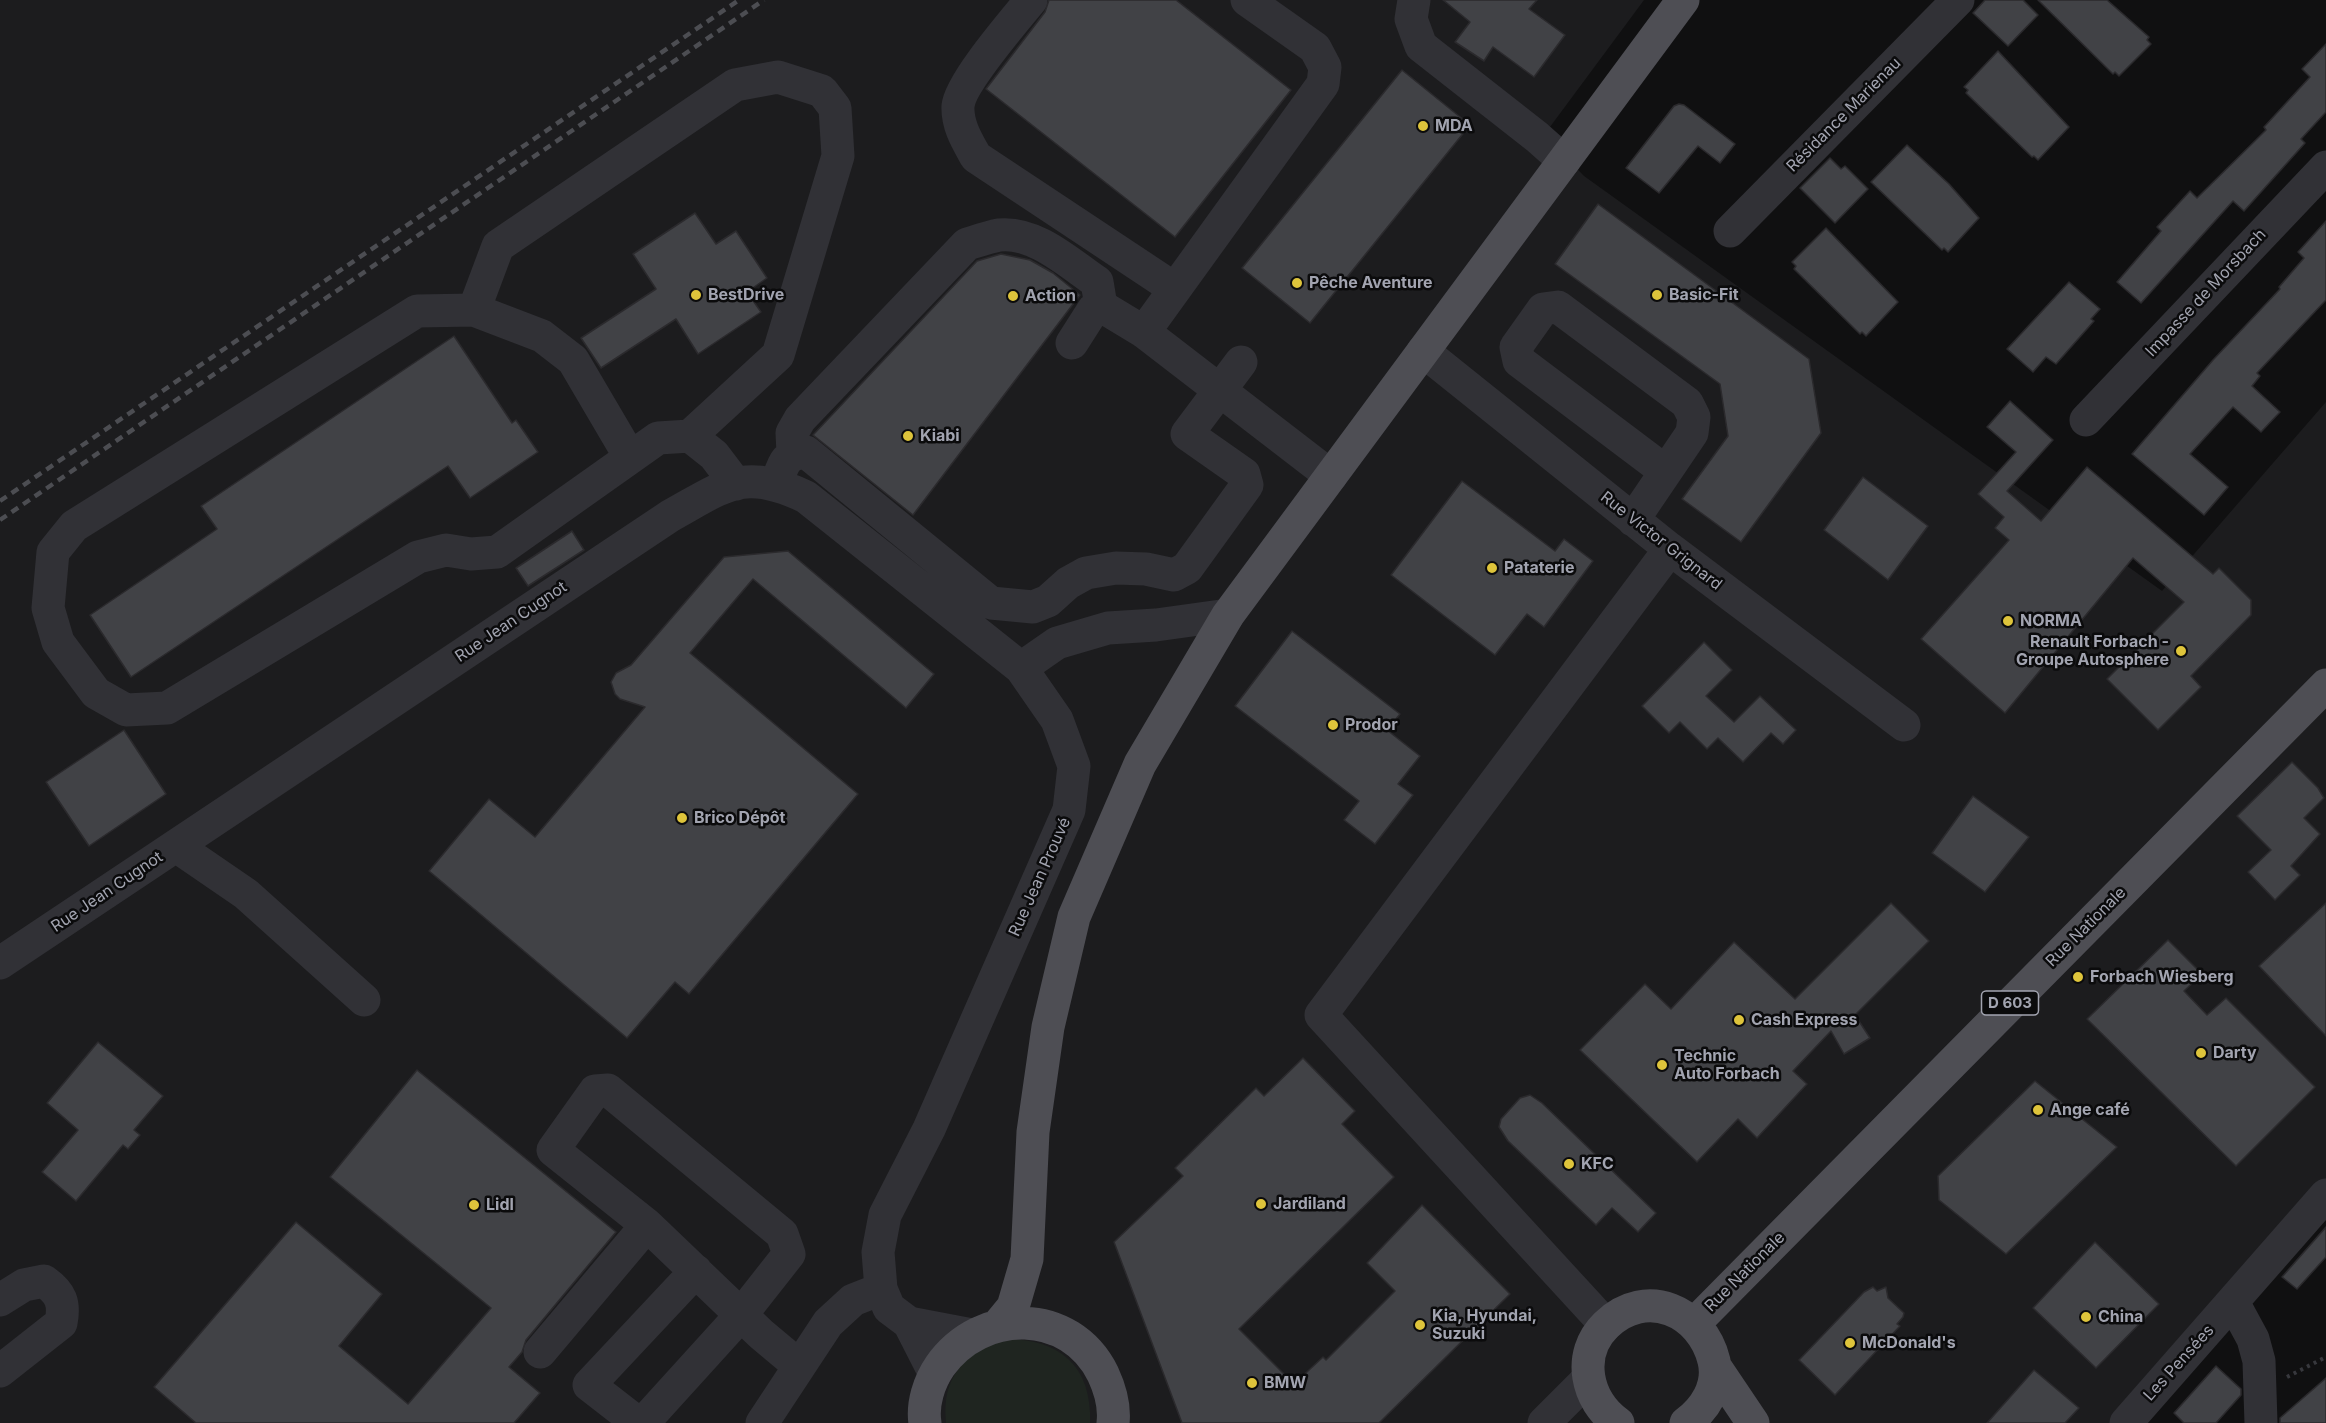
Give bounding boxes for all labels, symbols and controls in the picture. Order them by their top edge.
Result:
street label: Résidance Marienau [1783,54,1905,176]
place label: MDA [1435,116,1473,136]
marker: MDA [1416,119,1430,133]
street label: Impasse de Morsbach [2142,225,2270,361]
place label: Pêche Aventure [1309,273,1433,293]
marker: Pêche Aventure [1290,276,1304,290]
place label: BestDrive [708,285,784,305]
place label: Basic-Fit [1669,285,1739,305]
place label: Action [1025,286,1076,306]
marker: BestDrive [689,288,703,302]
marker: Basic-Fit [1650,288,1664,302]
marker: Action [1006,289,1020,303]
place label: Kiabi [920,426,960,446]
marker: Kiabi [901,429,915,443]
street label: Rue Victor Grignard [1596,488,1726,594]
place label: Pataterie [1504,558,1574,578]
marker: Pataterie [1485,561,1499,575]
street label: Rue Jean Cugnot [452,578,570,666]
place label: NORMA [2020,611,2082,631]
marker: NORMA [2001,614,2015,628]
place label: Renault Forbach - Groupe Autosphere [2016,632,2169,670]
marker: Renault Forbach - Groupe Autosphere [2174,644,2188,658]
place label: Prodor [1345,715,1398,735]
marker: Prodor [1326,718,1340,732]
place label: Brico Dépôt [694,808,785,828]
marker: Brico Dépôt [675,811,689,825]
street label: Rue Jean Prouvé [1005,815,1075,939]
street label: Rue Jean Cugnot [48,848,166,936]
street label: Rue Nationale [2042,883,2130,971]
place label: Forbach Wiesberg [2090,967,2233,987]
marker: Forbach Wiesberg [2071,970,2085,984]
road number: D 603 [1982,991,2038,1015]
place label: Cash Express [1751,1010,1858,1030]
marker: Cash Express [1732,1013,1746,1027]
place label: Darty [2213,1043,2257,1063]
place label: Technic Auto Forbach [1674,1046,1780,1084]
marker: Darty [2194,1046,2208,1060]
marker: Technic Auto Forbach [1655,1058,1669,1072]
place label: Ange café [2050,1100,2130,1120]
marker: Ange café [2031,1103,2045,1117]
place label: KFC [1581,1154,1614,1174]
marker: KFC [1562,1157,1576,1171]
place label: Jardiland [1273,1194,1346,1214]
place label: Lidl [486,1195,514,1215]
marker: Jardiland [1254,1197,1268,1211]
marker: Lidl [467,1198,481,1212]
street label: Rue Nationale [1701,1228,1789,1316]
place label: Kia, Hyundai, Suzuki [1432,1306,1537,1344]
place label: China [2098,1307,2143,1327]
marker: China [2079,1310,2093,1324]
marker: Kia, Hyundai, Suzuki [1413,1318,1427,1332]
street label: Les Pensées [2140,1321,2218,1405]
place label: McDonald's [1862,1333,1956,1353]
marker: McDonald's [1843,1336,1857,1350]
place label: BMW [1264,1373,1306,1393]
marker: BMW [1245,1376,1259,1390]

